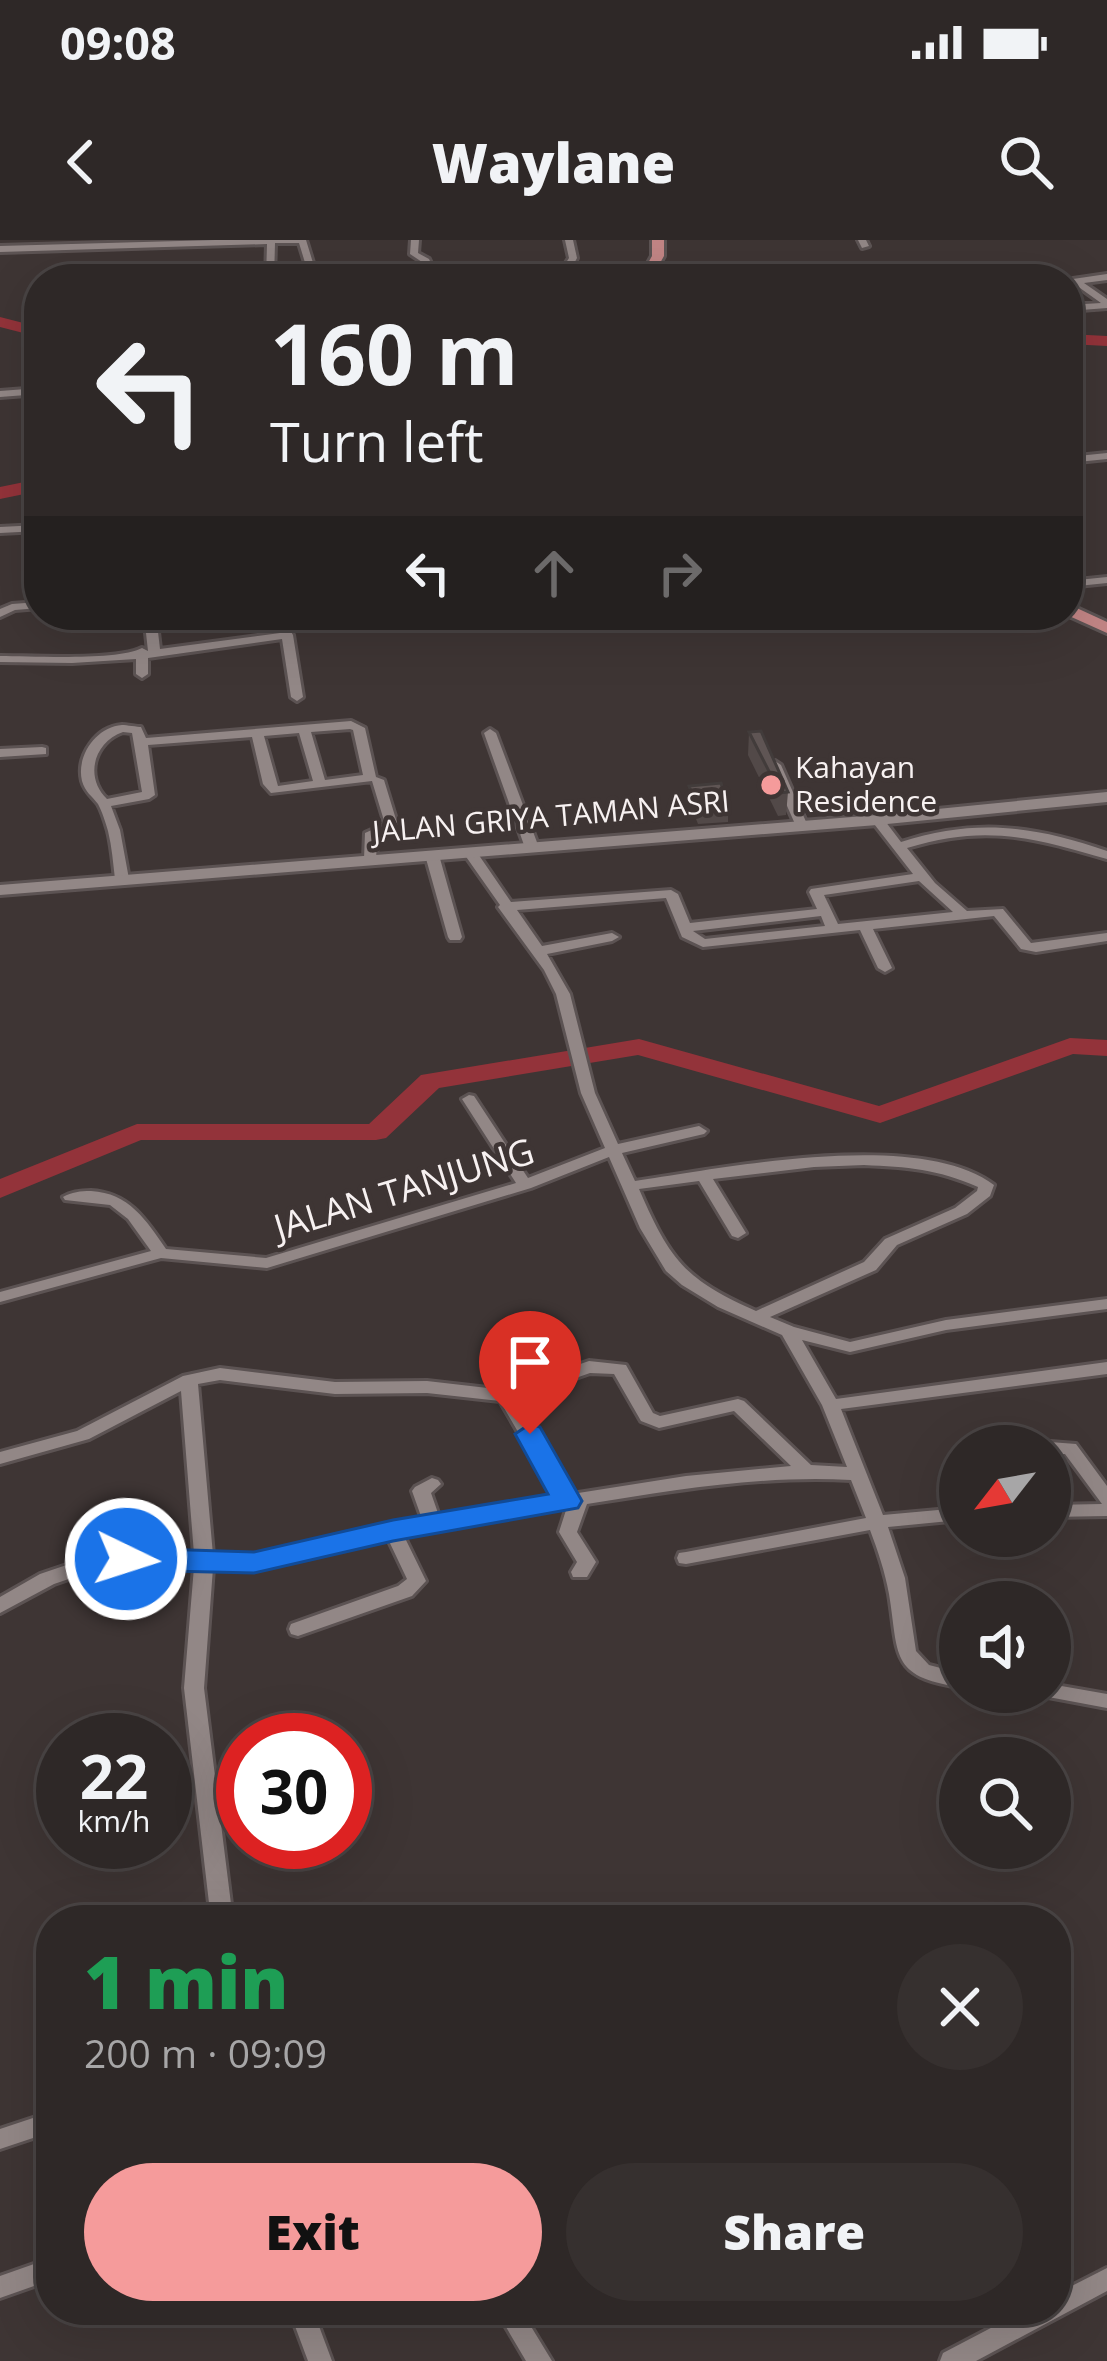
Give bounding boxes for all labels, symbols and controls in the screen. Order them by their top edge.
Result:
text: 09:08 [60,12,176,73]
text: Waylane [432,125,675,199]
icon: back [48,129,114,195]
icon: search [993,129,1059,195]
text: 160 m [270,295,518,410]
icon: left [72,312,228,468]
text: Turn left [270,404,483,478]
icon: left [395,540,461,606]
icon: ahead [521,540,587,606]
icon: right [647,540,713,606]
place label: Kahayan Residence [795,746,937,821]
marker: Kahayan Residence [758,772,784,798]
street label: JALAN GRIYA TAMAN ASRI [368,779,731,852]
street label: JALAN TANJUNG [265,1126,540,1252]
pin [479,1311,581,1434]
icon: arrive [497,1329,563,1395]
north arrow [939,1425,1071,1557]
map controls [939,1425,1071,1869]
position arrow [63,1496,189,1622]
button: sound [939,1581,1071,1713]
speed limit sign: 30 [216,1713,372,1869]
text: 22 [80,1735,148,1817]
button: search [939,1737,1071,1869]
text: km/h [78,1800,150,1841]
text: 1 min [84,1932,289,2030]
button: close [897,1944,1023,2070]
text: 200 m · 09:09 [84,2026,327,2079]
button: Exit [84,2163,542,2301]
button: Share [566,2163,1023,2301]

